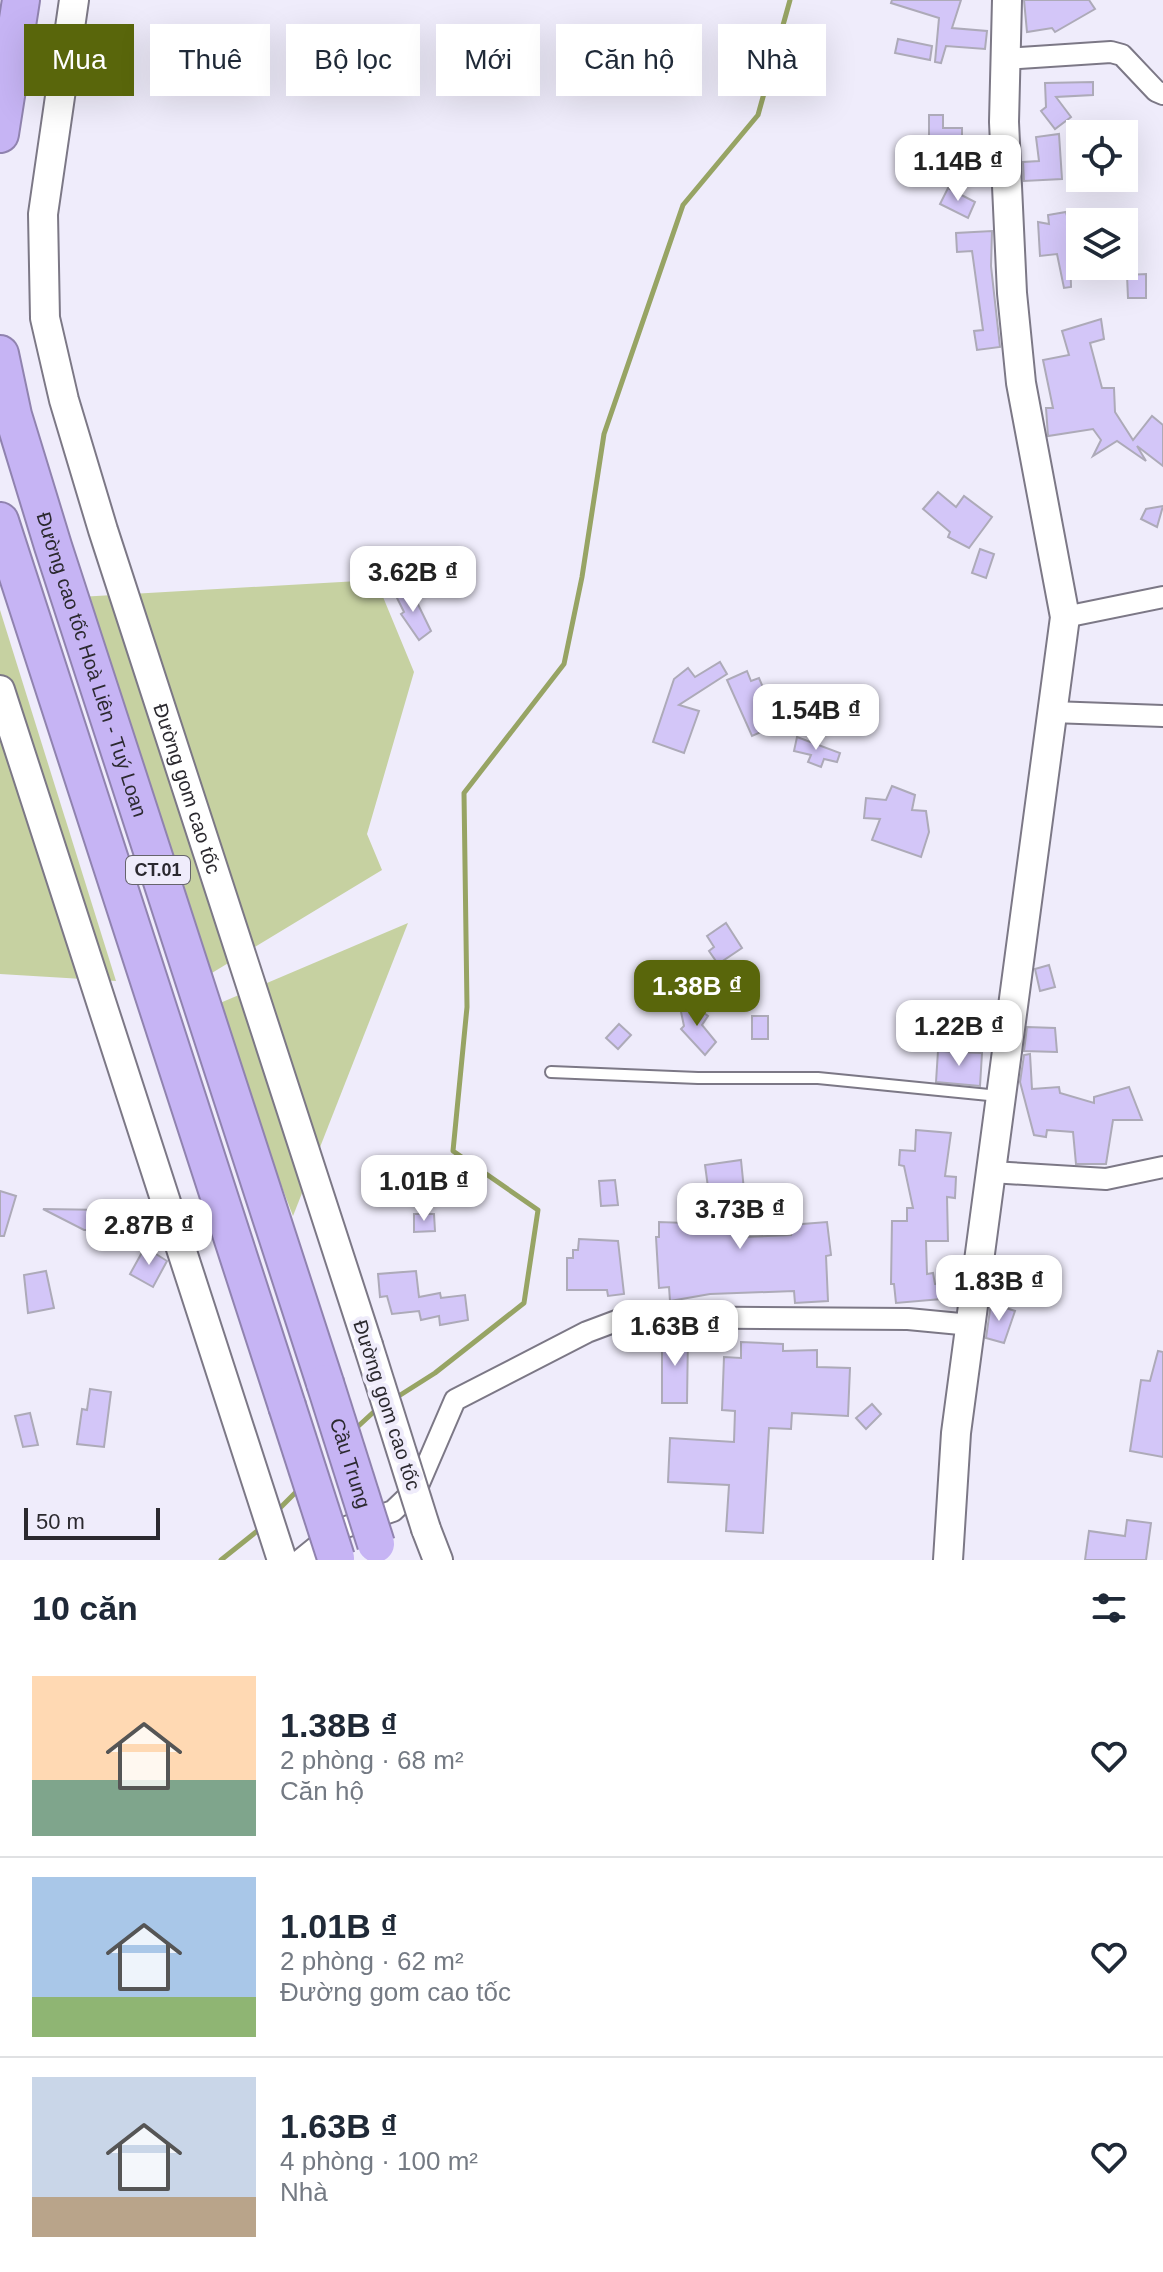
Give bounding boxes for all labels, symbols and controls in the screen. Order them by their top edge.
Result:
chip: Mua [24,24,134,96]
chip: Thuê [150,24,270,96]
chip: Bộ lọc [286,24,420,96]
chip: Mới [436,24,540,96]
chip: Căn hộ [556,24,702,96]
chip: Nhà [718,24,826,96]
map controls [1066,120,1138,280]
button: locate [1066,120,1138,192]
pin: 1.14B ₫ [884,135,1032,203]
text: 1.14B ₫ [913,146,1003,176]
button: layers [1066,208,1138,280]
street label: Đường cao tốc Hoà Liên - Tuý Loan [32,509,151,820]
pin: 3.62B ₫ [339,546,487,614]
text: 3.62B ₫ [368,557,458,587]
pin: 1.54B ₫ [742,684,890,752]
text: 1.54B ₫ [771,695,861,725]
street label: Đường gom cao tốc [149,701,225,876]
road number: CT.01 [126,856,190,884]
pin: 1.38B ₫ [623,960,771,1028]
text: 1.38B ₫ [652,971,742,1001]
pin: 1.22B ₫ [885,1000,1033,1068]
text: 1.22B ₫ [914,1011,1004,1041]
pin: 1.01B ₫ [350,1155,498,1223]
text: 1.01B ₫ [379,1166,469,1196]
pin: 3.73B ₫ [666,1183,814,1251]
text: 3.73B ₫ [695,1194,785,1224]
pin: 2.87B ₫ [75,1199,223,1267]
text: 2.87B ₫ [104,1210,194,1240]
pin: 1.83B ₫ [925,1255,1073,1323]
text: 1.83B ₫ [954,1266,1044,1296]
pin: 1.63B ₫ [601,1300,749,1368]
text: 1.63B ₫ [630,1311,720,1341]
street label: Đường gom cao tốc [349,1317,425,1493]
street label: Cầu Trung [326,1415,375,1511]
scale bar [24,1504,160,1540]
text: 50 m [36,1509,85,1534]
icon: filters [1087,1586,1131,1630]
text: 10 căn [32,1589,138,1627]
text: 1.38B ₫ [280,1706,398,1744]
icon: home [96,1708,192,1804]
icon: heart [1087,1734,1131,1778]
text: 2 phòng · 68 m² [280,1745,464,1775]
text: Căn hộ [280,1776,364,1806]
text: 1.01B ₫ [280,1907,398,1945]
icon: home [96,1909,192,2005]
icon: heart [1087,1935,1131,1979]
text: 2 phòng · 62 m² [280,1946,464,1976]
text: Đường gom cao tốc [280,1977,511,2007]
text: 1.63B ₫ [280,2107,398,2145]
icon: home [96,2109,192,2205]
icon: heart [1087,2135,1131,2179]
text: 4 phòng · 100 m² [280,2146,478,2176]
text: Nhà [280,2177,328,2207]

